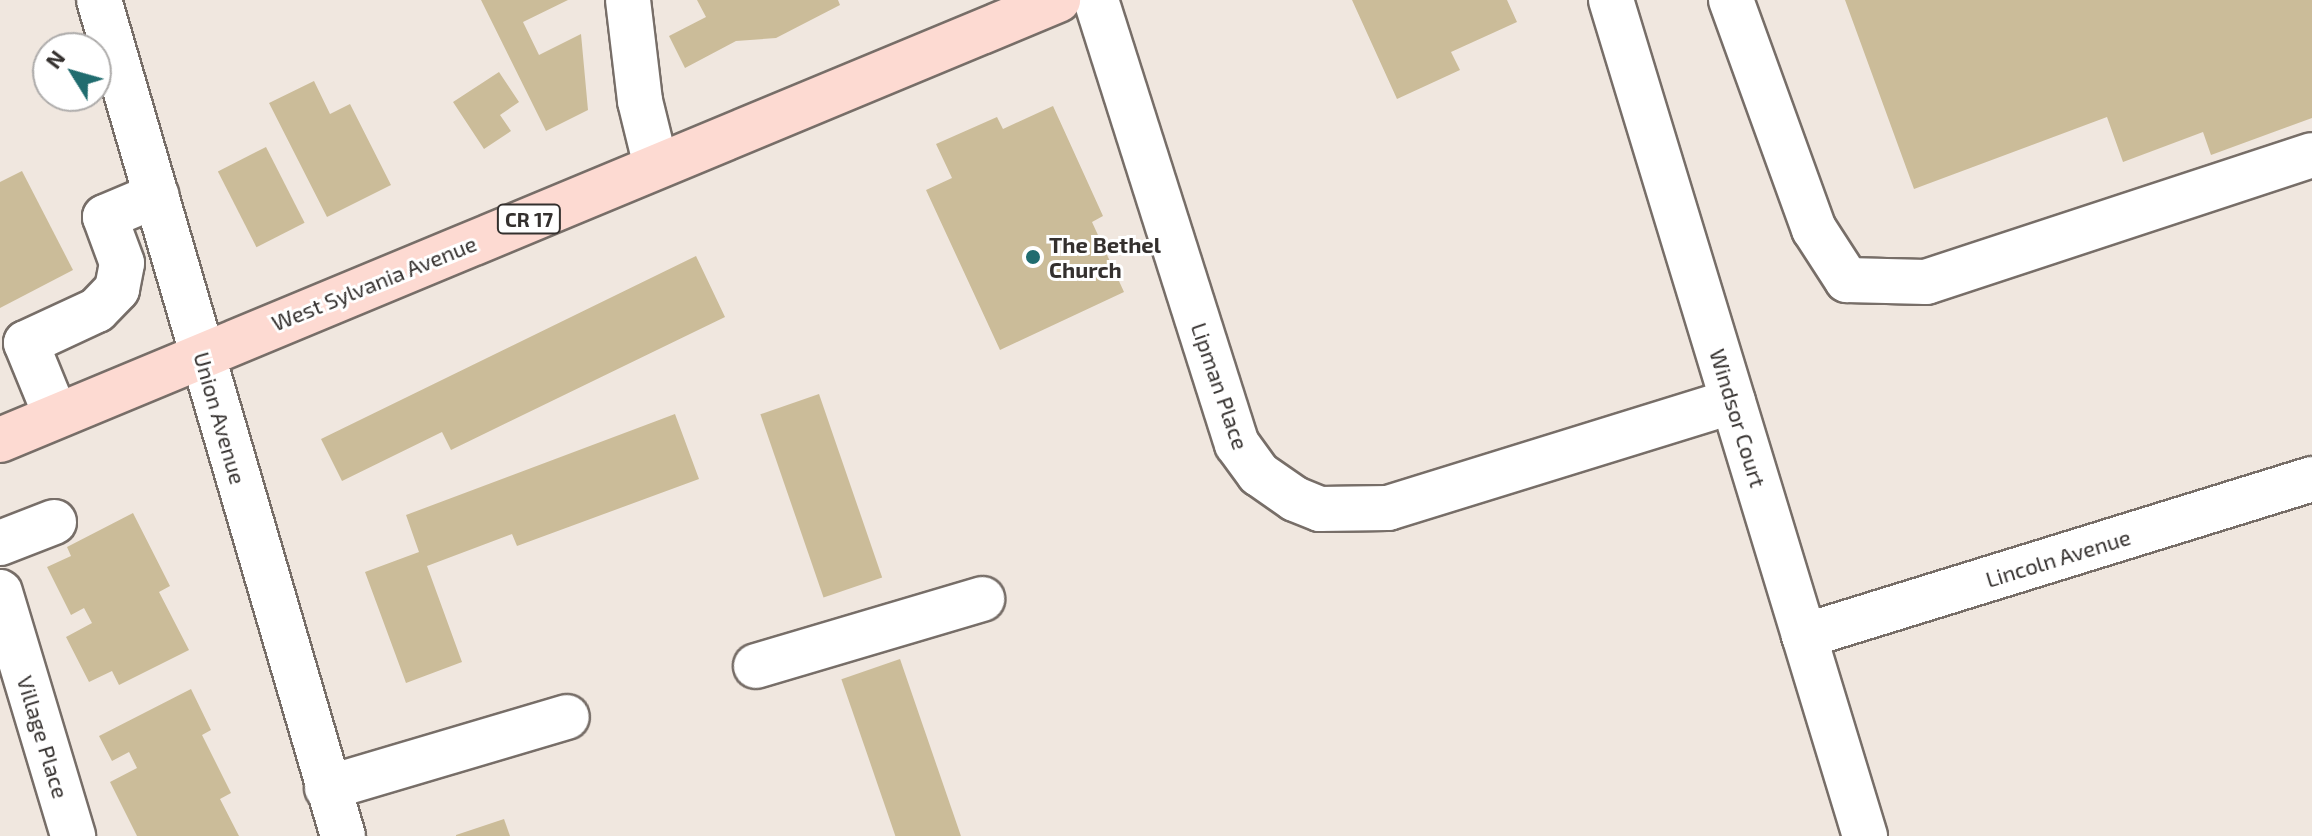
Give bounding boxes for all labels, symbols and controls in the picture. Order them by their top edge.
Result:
north arrow [32,32,112,112]
text: N [39,45,70,73]
road number: CR 17 [495,203,563,235]
street label: West Sylvania Avenue [267,230,481,336]
place label: The Bethel Church [1049,231,1161,282]
marker: The Bethel Church [1024,248,1042,266]
street label: Lipman Place [1186,319,1254,453]
street label: Windsor Court [1704,345,1772,491]
street label: Union Avenue [188,349,252,487]
street label: Lincoln Avenue [1982,523,2134,593]
street label: Village Place [12,672,74,802]

